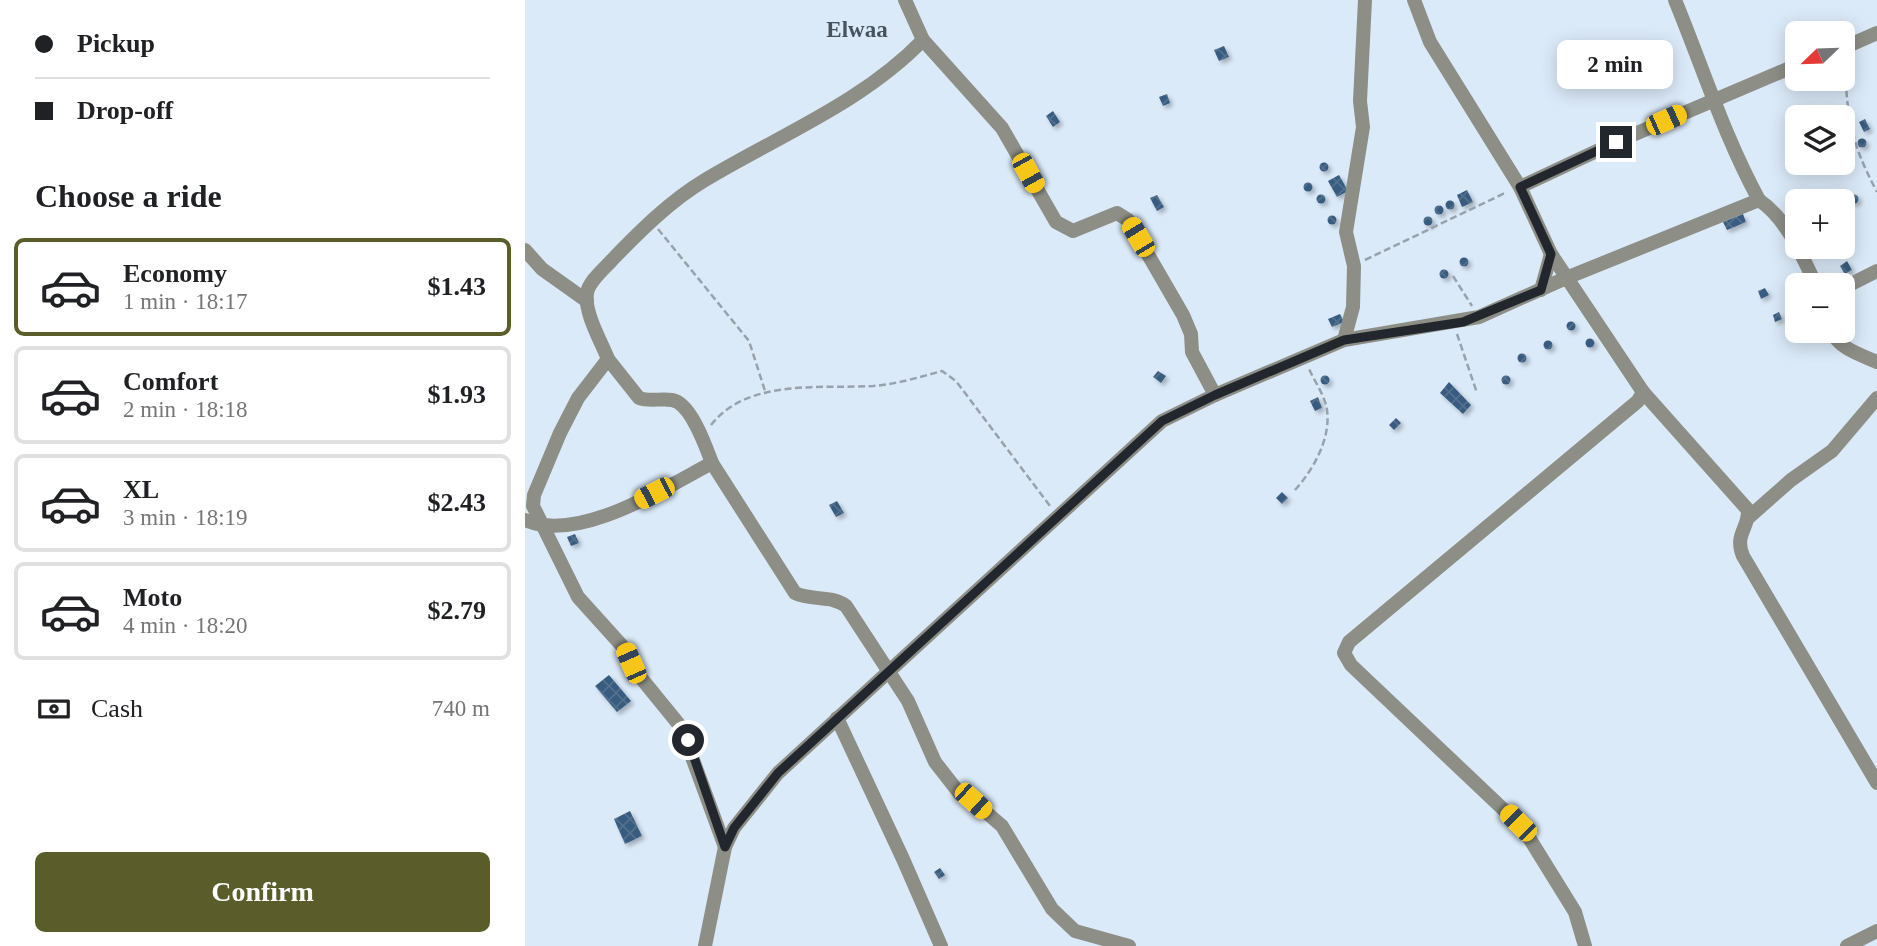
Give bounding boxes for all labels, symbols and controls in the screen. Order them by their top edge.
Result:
district label: Elwaa [826,17,888,42]
north arrow [1785,21,1855,91]
map controls [1785,21,1855,343]
text: Pickup [77,29,155,58]
callout: 2 min [1558,40,1674,90]
text: 2 min [1587,52,1643,77]
text: Drop-off [77,96,173,125]
car [1643,102,1690,138]
button: layers [1785,105,1855,175]
route end [1600,126,1632,158]
car [1009,150,1048,196]
text: Choose a ride [35,178,222,214]
button: + [1785,189,1855,259]
car [1119,214,1158,260]
icon: car [39,256,102,319]
text: Economy [123,259,227,288]
text: $1.43 [428,272,486,301]
button: − [1785,273,1855,343]
text: 1 min · 18:17 [123,289,248,314]
icon: car [39,364,102,427]
text: Comfort [123,367,218,396]
text: $1.93 [428,380,486,409]
text: 2 min · 18:18 [123,397,248,422]
icon: car [39,472,102,535]
car [631,474,678,512]
text: XL [123,475,159,504]
text: $2.43 [428,488,486,517]
text: 3 min · 18:19 [123,505,248,530]
icon: car [39,580,102,643]
text: Moto [123,583,182,612]
text: $2.79 [428,596,486,625]
text: 4 min · 18:20 [123,613,248,638]
car [613,640,650,686]
icon: cash [35,690,73,728]
text: Cash [91,694,143,723]
text: 740 m [432,696,490,721]
route start [672,724,704,756]
car [951,779,996,823]
car [1496,801,1541,845]
button: Confirm [35,852,490,932]

